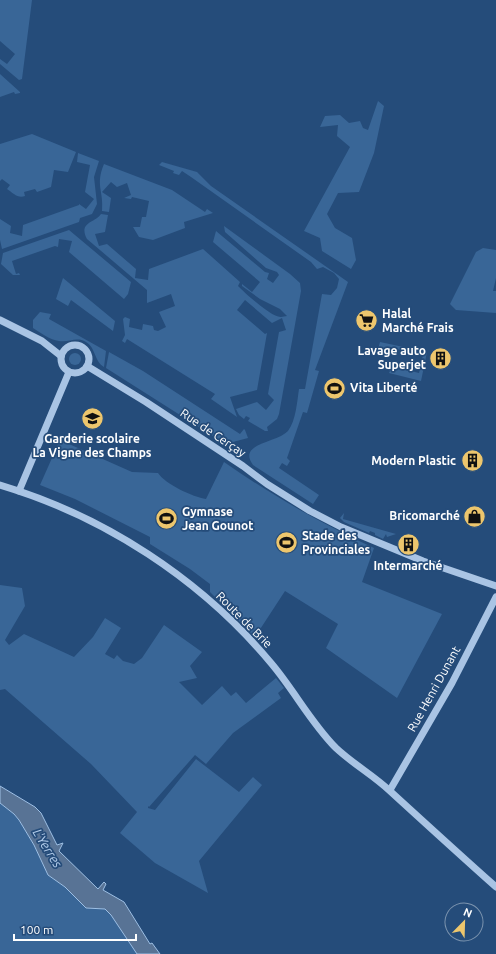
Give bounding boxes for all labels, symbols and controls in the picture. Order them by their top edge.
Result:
place label: Halal Marché Frais [382,307,454,334]
supermarket icon: Halal Marché Frais [353,308,379,334]
place label: Lavage auto Superjet [357,344,426,371]
building icon: Lavage auto Superjet [428,345,454,371]
sports icon: Vita Liberté [322,375,348,401]
place label: Vita Liberté [350,381,417,394]
school or university icon: Garderie scolaire La Vigne des Champs [79,405,105,431]
street label: Rue de Cerçay [178,406,249,459]
place label: Garderie scolaire La Vigne des Champs [32,432,152,459]
building icon: Modern Plastic [459,448,485,474]
place label: Modern Plastic [371,454,456,467]
shop icon: Bricomarché [462,503,488,529]
place label: Gymnase Jean Gounot [182,505,254,532]
sports icon: Gymnase Jean Gounot [154,506,180,532]
place label: Bricomarché [389,509,460,522]
place label: Stade des Provinciales [302,529,371,556]
sports icon: Stade des Provinciales [273,530,299,556]
building icon: Intermarché [395,532,421,558]
place label: Intermarché [374,559,443,572]
street label: Route de Brie [214,589,275,650]
street label: Rue Henri Dunant [405,644,463,734]
water label: L'Yerres [31,826,66,871]
north arrow [444,902,484,942]
text: N [462,906,474,920]
scale bar [14,916,136,942]
text: 100 m [20,923,53,936]

